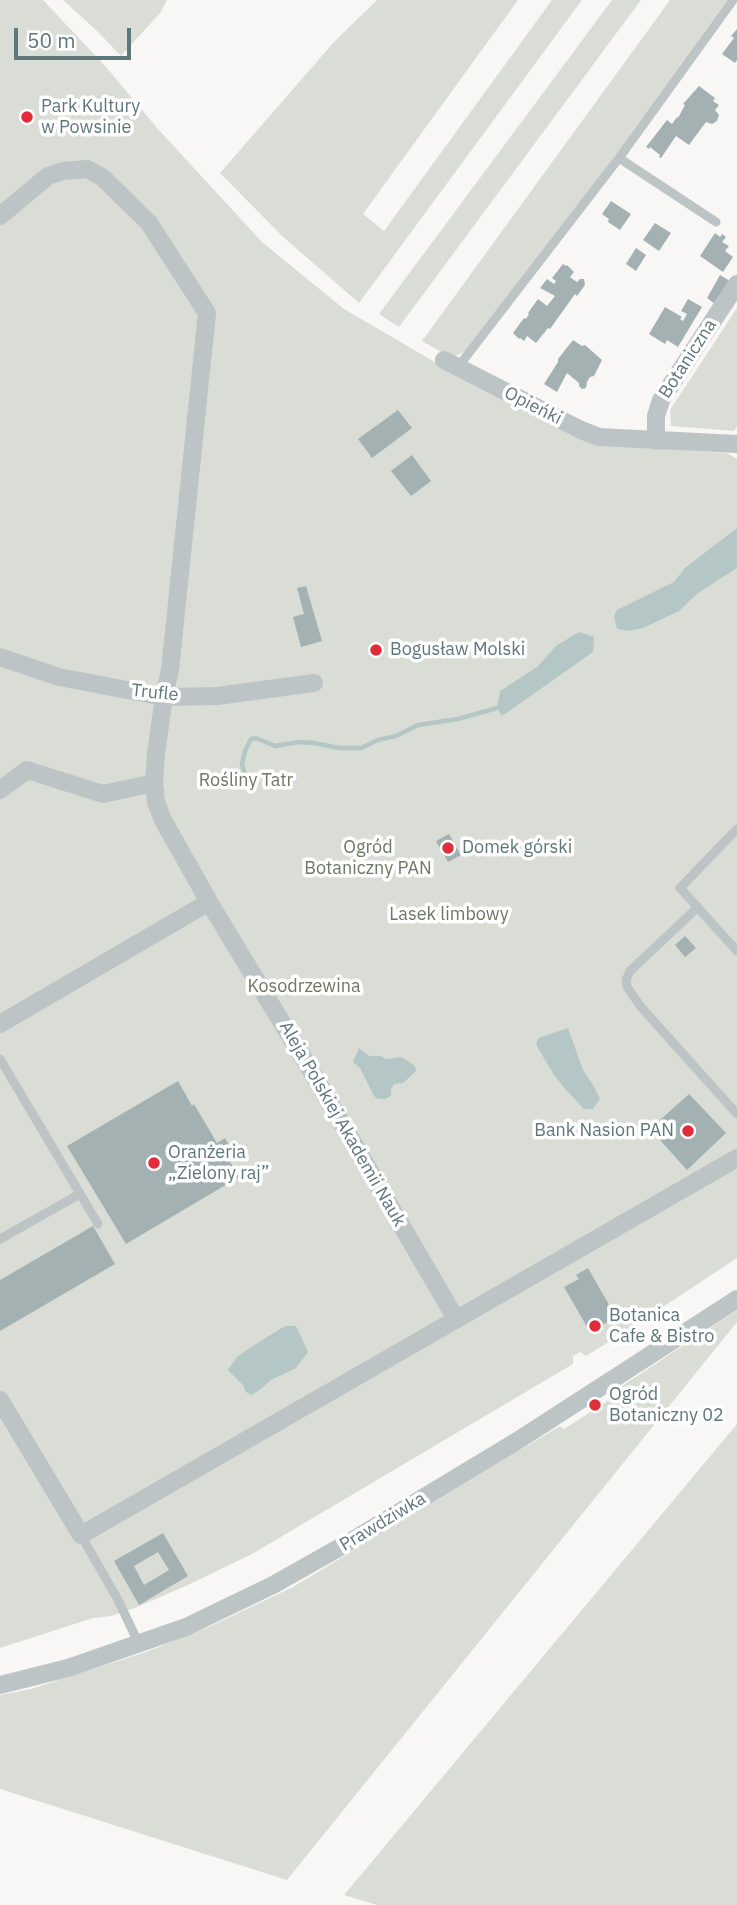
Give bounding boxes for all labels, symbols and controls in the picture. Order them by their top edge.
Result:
scale bar [18,14,135,58]
text: 50 m [27,26,76,54]
place label: Park Kultury w Powsinie [41,96,140,138]
marker: Park Kultury w Powsinie [19,109,35,125]
street label: Botaniczna [655,315,721,403]
street label: Opieńki [501,382,565,430]
place label: Bogusław Molski [390,639,525,661]
marker: Bogusław Molski [368,642,384,658]
street label: Trufle [131,680,179,706]
park label: Rośliny Tatr [199,770,293,792]
park label: Ogród Botaniczny PAN [304,837,432,880]
place label: Domek górski [462,837,572,859]
marker: Domek górski [440,840,456,856]
park label: Lasek limbowy [389,904,509,926]
park label: Kosodrzewina [247,976,361,998]
street label: Aleja Polskiej Akademii Nauk [274,1018,410,1230]
place label: Bank Nasion PAN [534,1120,674,1142]
marker: Bank Nasion PAN [680,1123,696,1139]
place label: Oranżeria „Zielony raj” [168,1142,270,1184]
marker: Oranżeria „Zielony raj” [146,1155,162,1171]
place label: Botanica Cafe & Bistro [609,1305,714,1348]
marker: Botanica Cafe & Bistro [587,1318,603,1334]
place label: Ogród Botaniczny 02 [609,1384,724,1426]
marker: Ogród Botaniczny 02 [587,1397,603,1413]
street label: Prawdziwka [336,1488,430,1556]

